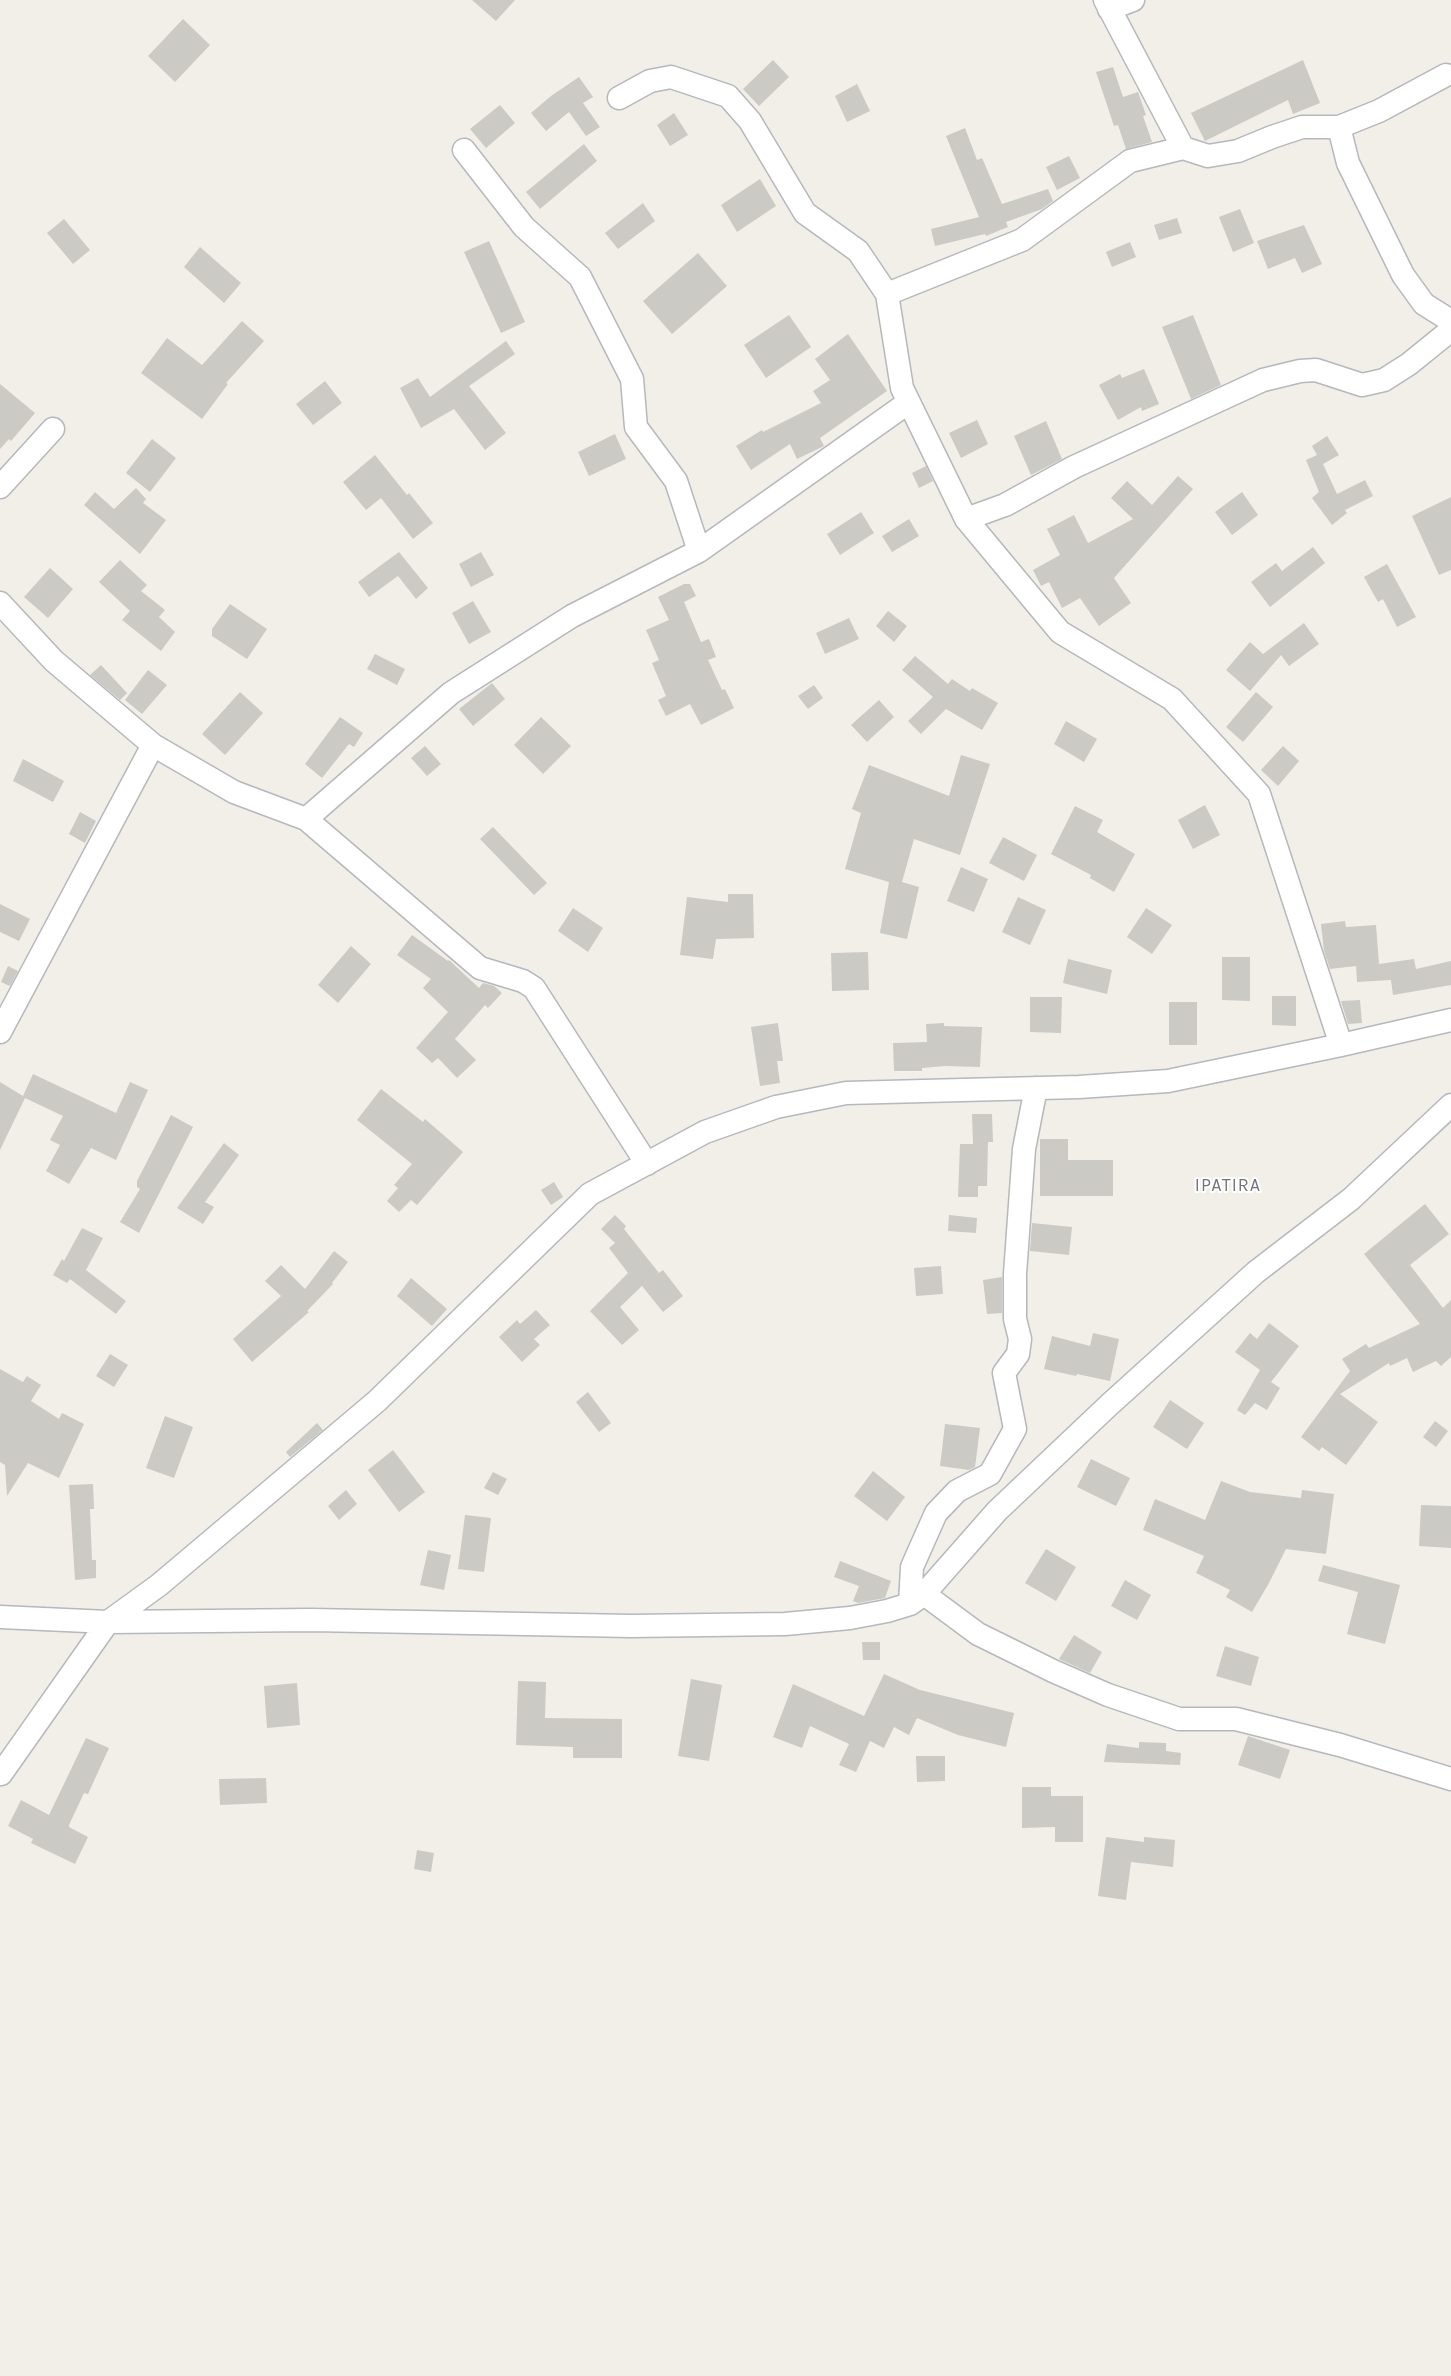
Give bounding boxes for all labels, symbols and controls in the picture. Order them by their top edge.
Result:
district label: IPATIRA [1194,1175,1262,1197]

